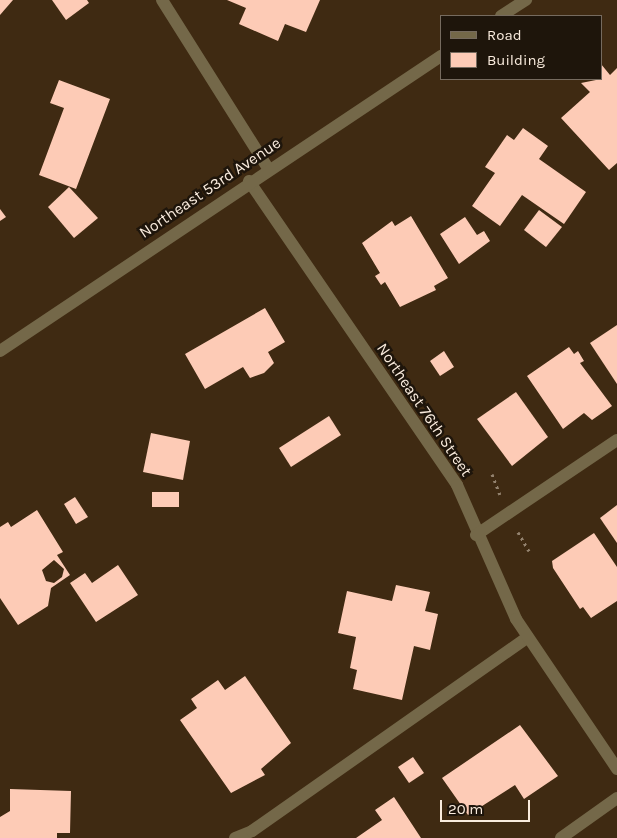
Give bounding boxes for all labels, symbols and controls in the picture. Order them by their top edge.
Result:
legend [440,15,602,80]
text: Road [487,26,522,44]
text: Building [487,51,545,69]
street label: Northeast 53rd Avenue [136,133,284,243]
street label: Northeast 76th Street [372,340,476,480]
scale bar [442,790,532,822]
text: 20 m [448,800,483,818]

